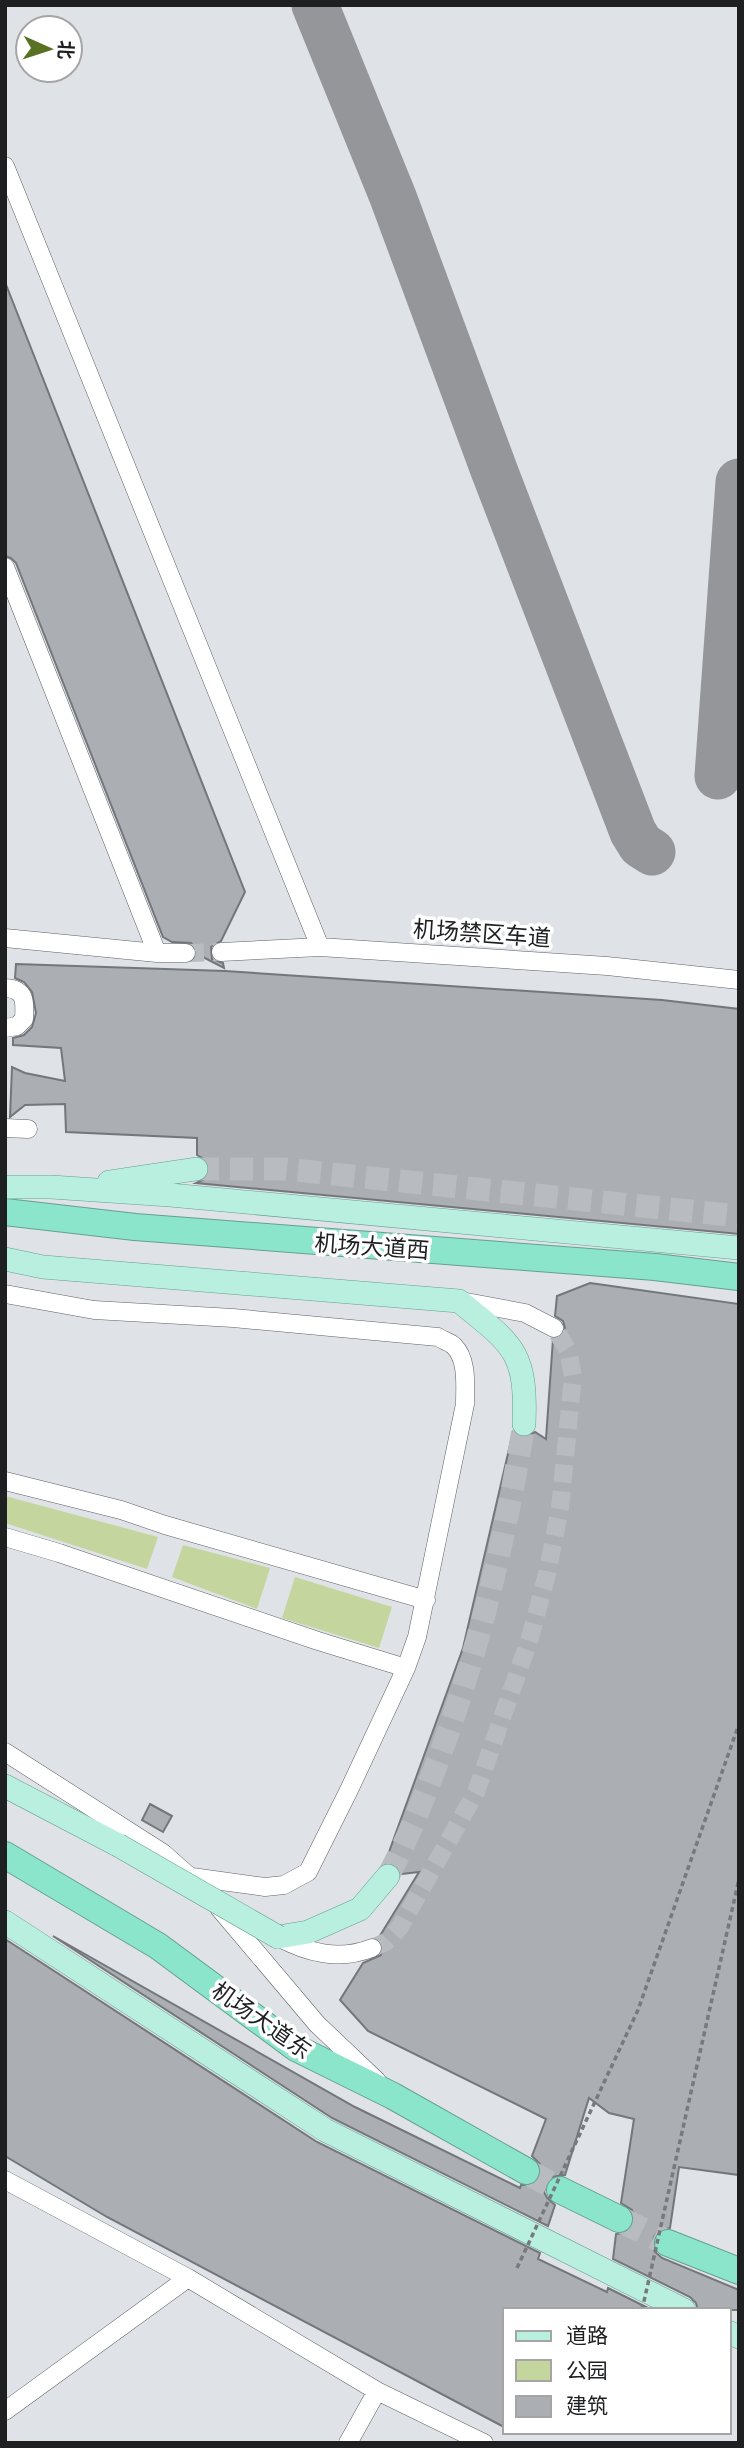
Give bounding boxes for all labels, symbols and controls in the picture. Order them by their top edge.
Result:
north arrow [14,14,84,84]
text: 北 [54,40,77,60]
street label: 机场禁区车道 [412,915,552,951]
street label: 机场大道西 [314,1229,430,1263]
street label: 机场大道东 [207,1976,317,2064]
legend [503,2308,730,2434]
text: 道路 [566,2323,608,2348]
text: 公园 [566,2358,608,2383]
text: 建筑 [566,2393,608,2418]

